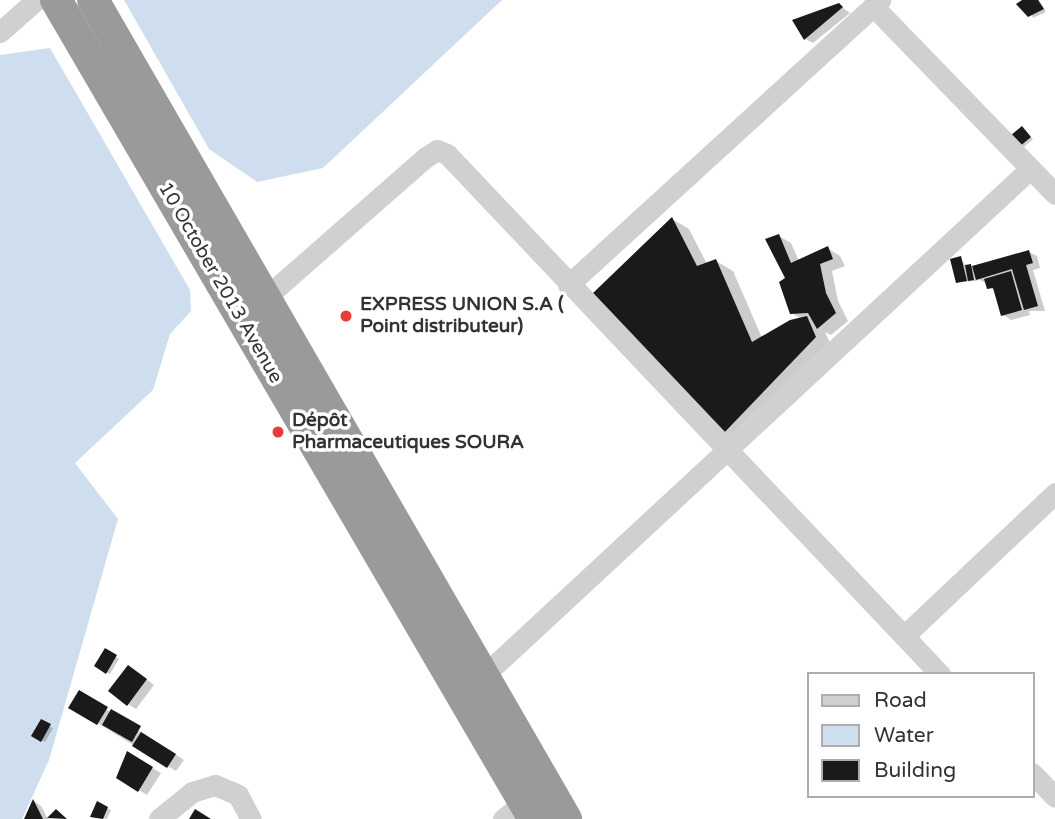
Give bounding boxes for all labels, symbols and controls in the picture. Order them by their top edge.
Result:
street label: 10 October 2013 Avenue [153,178,287,388]
place label: EXPRESS UNION S.A ( Point distributeur) [360,294,564,338]
marker: EXPRESS UNION S.A ( Point distributeur) [338,308,354,324]
place label: Dépôt Pharmaceutiques SOURA [292,410,524,454]
marker: Dépôt Pharmaceutiques SOURA [270,424,286,440]
legend [806,672,1034,798]
text: Road [874,688,927,713]
text: Water [874,723,934,748]
text: Building [874,758,956,783]

